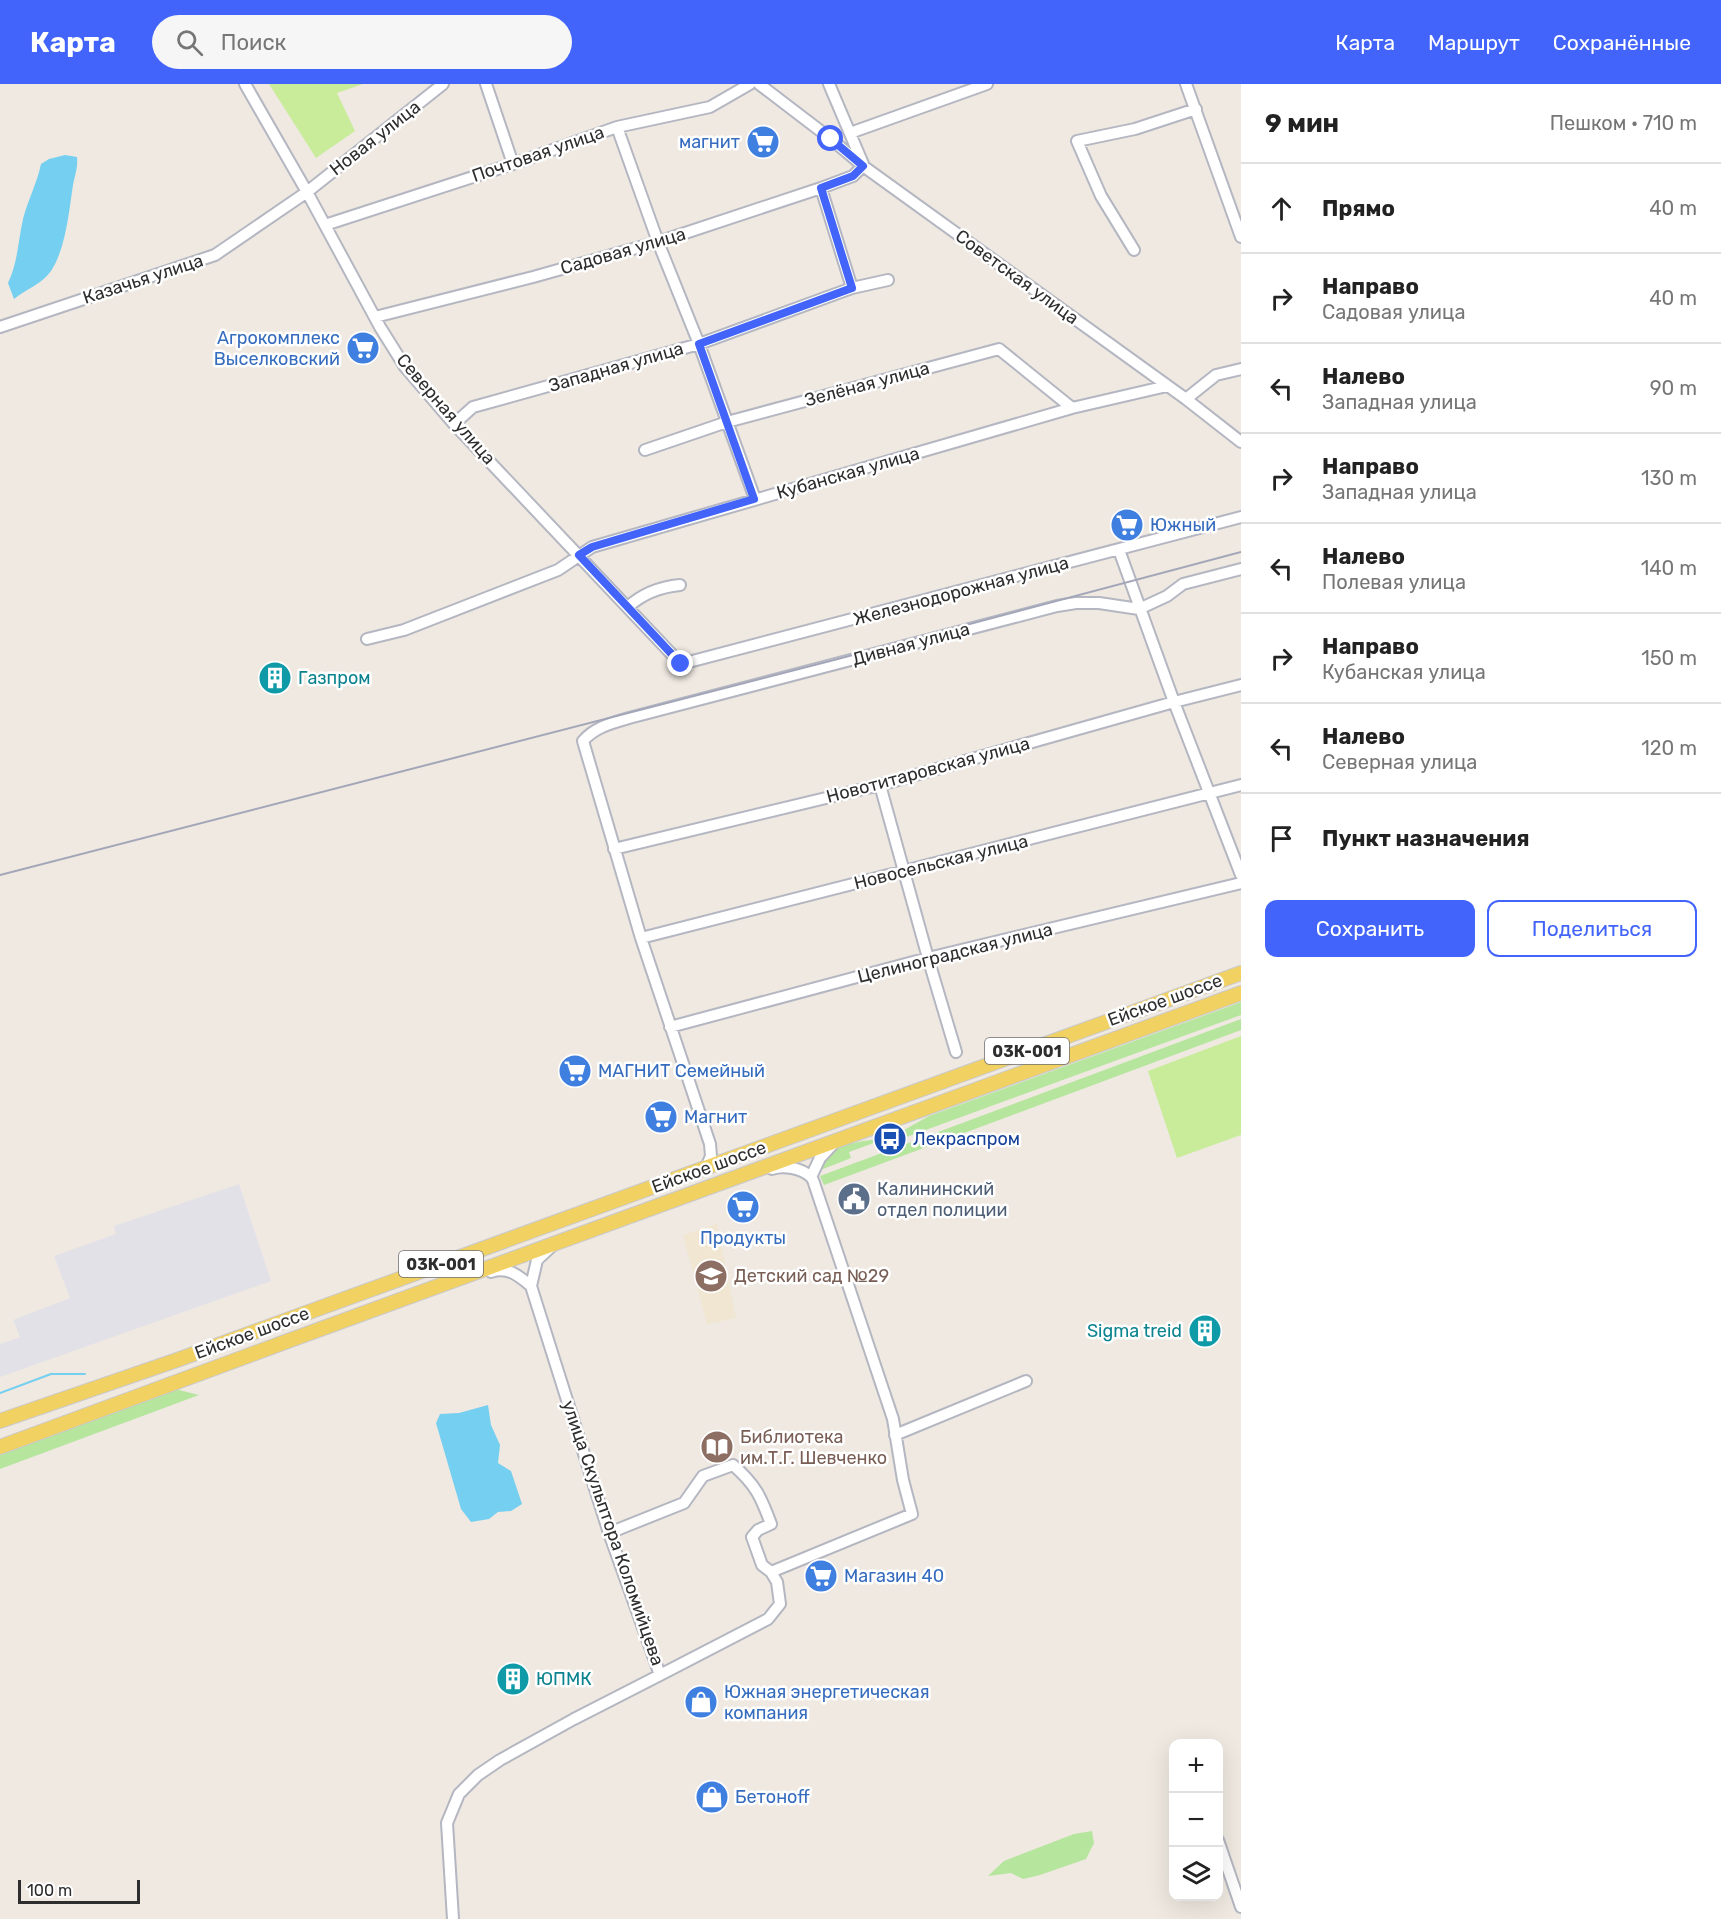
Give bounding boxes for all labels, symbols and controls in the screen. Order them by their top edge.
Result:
search box [152,15,572,69]
text: Карта [30,26,116,59]
icon: search [173,26,206,59]
text: Поиск [221,29,286,56]
text: Карта [1335,30,1395,55]
text: Маршрут [1428,30,1520,55]
text: Сохранённые [1553,30,1691,55]
street label: Новая улица [325,96,425,180]
text: 9 мин [1265,108,1339,139]
text: Пешком · 710 m [1550,111,1697,135]
street label: Почтовая улица [469,121,607,187]
supermarket icon: магнит [745,124,781,160]
route start [817,125,843,151]
place label: магнит [679,131,740,153]
icon: ahead [1265,192,1298,225]
text: Прямо [1322,195,1395,222]
text: 40 m [1649,196,1697,220]
street label: Садовая улица [558,223,688,279]
street label: Советская улица [951,225,1083,329]
street label: Казачья улица [80,249,206,309]
text: Направо [1322,273,1419,300]
icon: right [1265,282,1298,315]
text: 40 m [1649,286,1697,310]
text: Садовая улица [1322,300,1465,324]
place label: Агрокомплекс Выселковский [214,327,340,370]
supermarket icon: Агрокомплекс Выселковский [345,330,381,366]
street label: Западная улица [546,337,686,397]
street label: Северная улица [392,349,500,469]
street label: Зелёная улица [802,357,932,411]
text: Налево [1322,363,1405,390]
icon: left [1265,372,1298,405]
text: 90 m [1650,376,1697,400]
text: Западная улица [1322,390,1477,414]
street label: Кубанская улица [774,442,922,504]
text: Направо [1322,453,1419,480]
icon: right [1265,462,1298,495]
text: 130 m [1641,466,1697,490]
text: Западная улица [1322,480,1477,504]
supermarket icon: Южный [1109,507,1145,543]
place label: Южный [1150,514,1216,536]
text: Налево [1322,543,1405,570]
street label: Железнодорожная улица [851,552,1071,630]
icon: left [1265,552,1298,585]
text: 140 m [1641,556,1697,580]
text: Полевая улица [1322,570,1466,594]
street label: Дивная улица [850,618,972,670]
text: Направо [1322,633,1419,660]
icon: right [1265,642,1298,675]
text: 150 m [1641,646,1697,670]
route end [667,650,693,676]
building icon: Газпром [257,660,293,696]
text: Кубанская улица [1322,660,1486,684]
place label: Газпром [298,667,371,689]
text: Налево [1322,723,1405,750]
street label: Новотитаровская улица [824,732,1032,808]
icon: left [1265,732,1298,765]
text: 120 m [1641,736,1697,760]
text: Северная улица [1322,750,1477,774]
icon: arrive [1265,822,1298,855]
text: Пункт назначения [1322,825,1530,852]
street label: Новосельская улица [852,830,1030,894]
button: Сохранить [1265,900,1475,957]
button: Поделиться [1487,900,1697,957]
street label: Целиноградская улица [855,918,1055,988]
street label: Ейское шоссе [1105,969,1225,1031]
road number: 03К-001 [985,1038,1069,1064]
supermarket icon: МАГНИТ Семейный [557,1053,593,1089]
place label: МАГНИТ Семейный [598,1060,765,1082]
supermarket icon: Магнит [643,1099,679,1135]
place label: Магнит [684,1106,747,1128]
bus stop icon: Лекраспром [872,1121,908,1157]
place label: Лекраспром [913,1128,1020,1150]
street label: Ейское шоссе [649,1136,769,1198]
place label: Калининский отдел полиции [877,1178,1007,1221]
public building icon: Калининский отдел полиции [836,1181,872,1217]
supermarket icon: Продукты [725,1189,761,1225]
place label: Продукты [700,1227,786,1249]
road number: 03К-001 [399,1251,483,1277]
school or university icon: Детский сад №29 [693,1258,729,1294]
place label: Детский сад №29 [734,1265,889,1287]
street label: Ейское шоссе [192,1302,312,1364]
building icon: Sigma treid [1187,1313,1223,1349]
place label: Sigma treid [1087,1320,1182,1342]
street label: улица Скульптора Коломийцева [557,1397,669,1669]
place label: Библиотека им.Т.Г. Шевченко [740,1426,887,1469]
library icon: Библиотека им.Т.Г. Шевченко [699,1429,735,1465]
supermarket icon: Магазин 40 [803,1558,839,1594]
place label: Магазин 40 [844,1565,944,1587]
building icon: ЮПМК [495,1661,531,1697]
place label: ЮПМК [536,1668,592,1690]
place label: Южная энергетическая компания [724,1681,929,1724]
shop icon: Южная энергетическая компания [683,1684,719,1720]
map controls [1169,1739,1223,1901]
button: + [1169,1739,1223,1793]
shop icon: Бетонoff [694,1779,730,1815]
place label: Бетонoff [735,1786,810,1808]
button: − [1169,1793,1223,1847]
button: layers [1169,1847,1223,1901]
scale bar [18,1877,140,1904]
text: 100 m [27,1881,72,1900]

